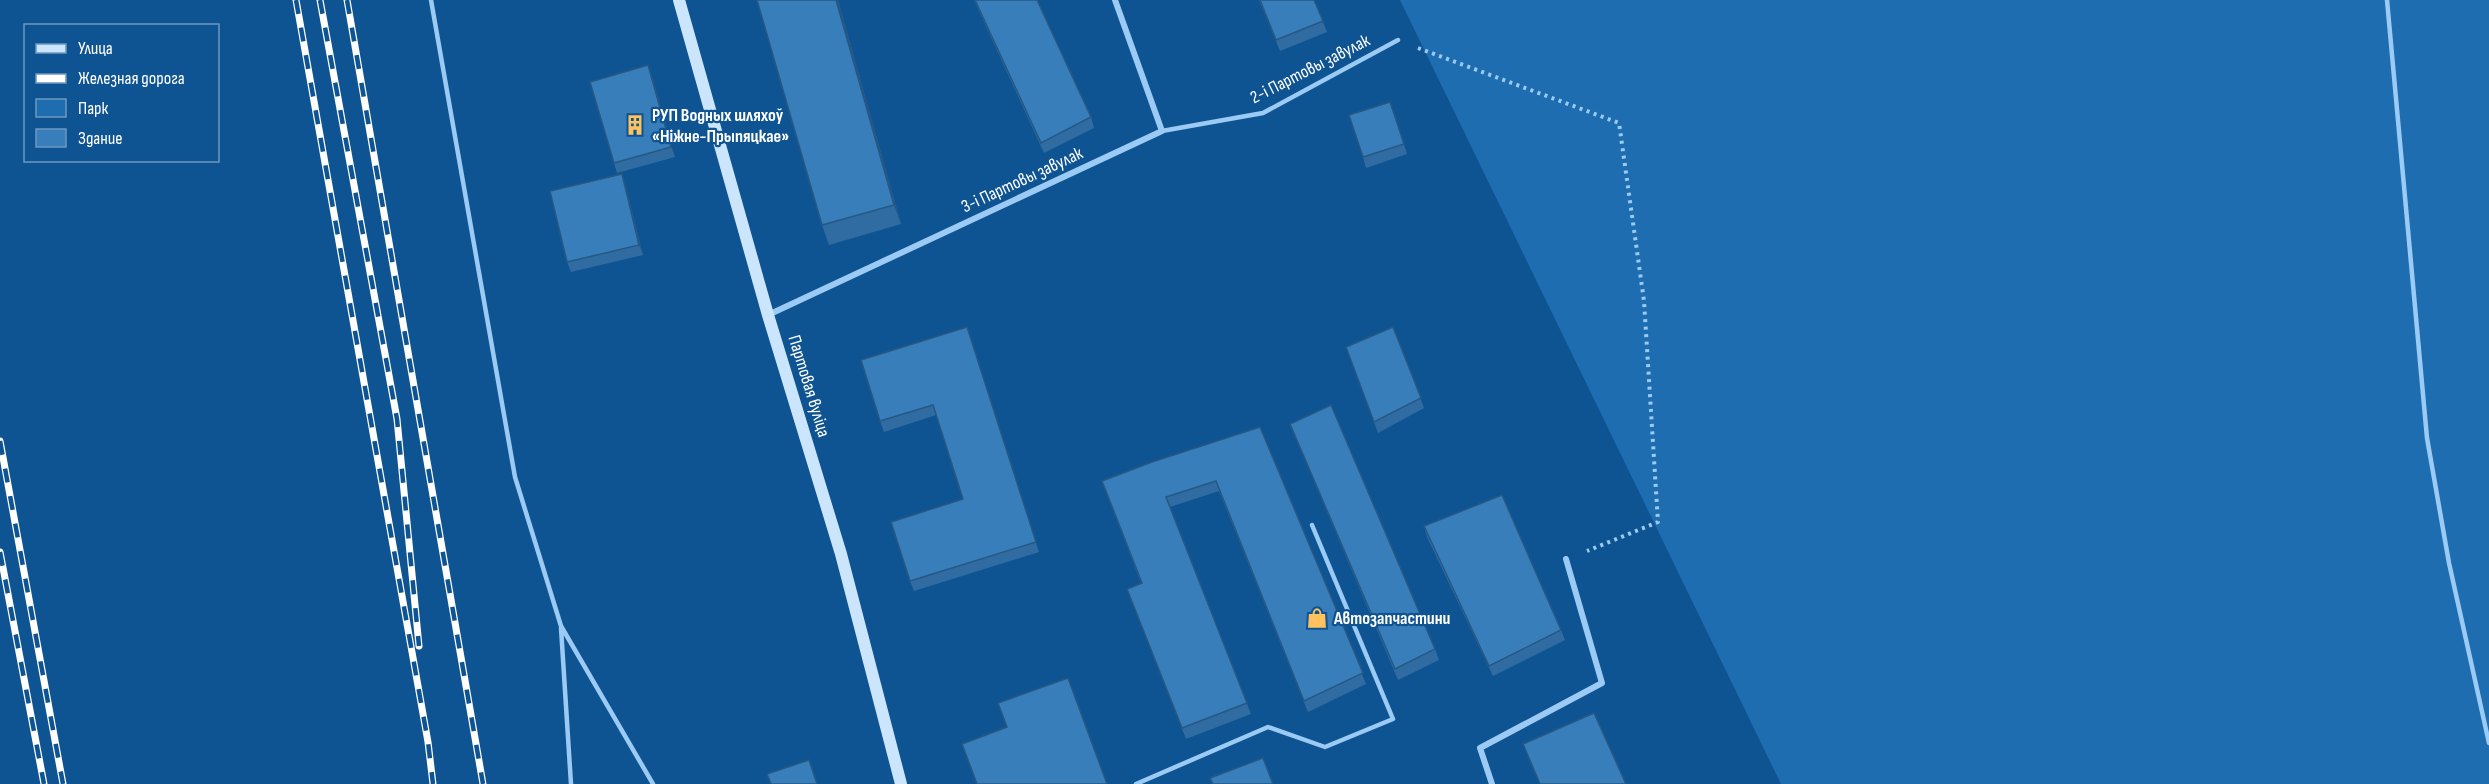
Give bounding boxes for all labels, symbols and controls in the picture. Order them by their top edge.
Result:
legend [24,24,219,162]
street label: 2-і Партовы завулак [1247,30,1373,108]
text: Улица [78,38,113,59]
text: Железная дорога [78,68,185,89]
text: Парк [78,98,109,119]
place label: РУП Водных шляхоў «Ніжне-Прыпяцкае» [652,105,789,147]
building icon: РУП Водных шляхоў «Ніжне-Прыпяцкае» [623,113,647,137]
text: Здание [78,128,123,149]
street label: 3-і Партовы завулак [958,143,1086,217]
street label: Партовая вуліца [784,333,834,440]
shop icon: Автозапчастини [1305,606,1329,630]
place label: Автозапчастини [1333,608,1451,629]

